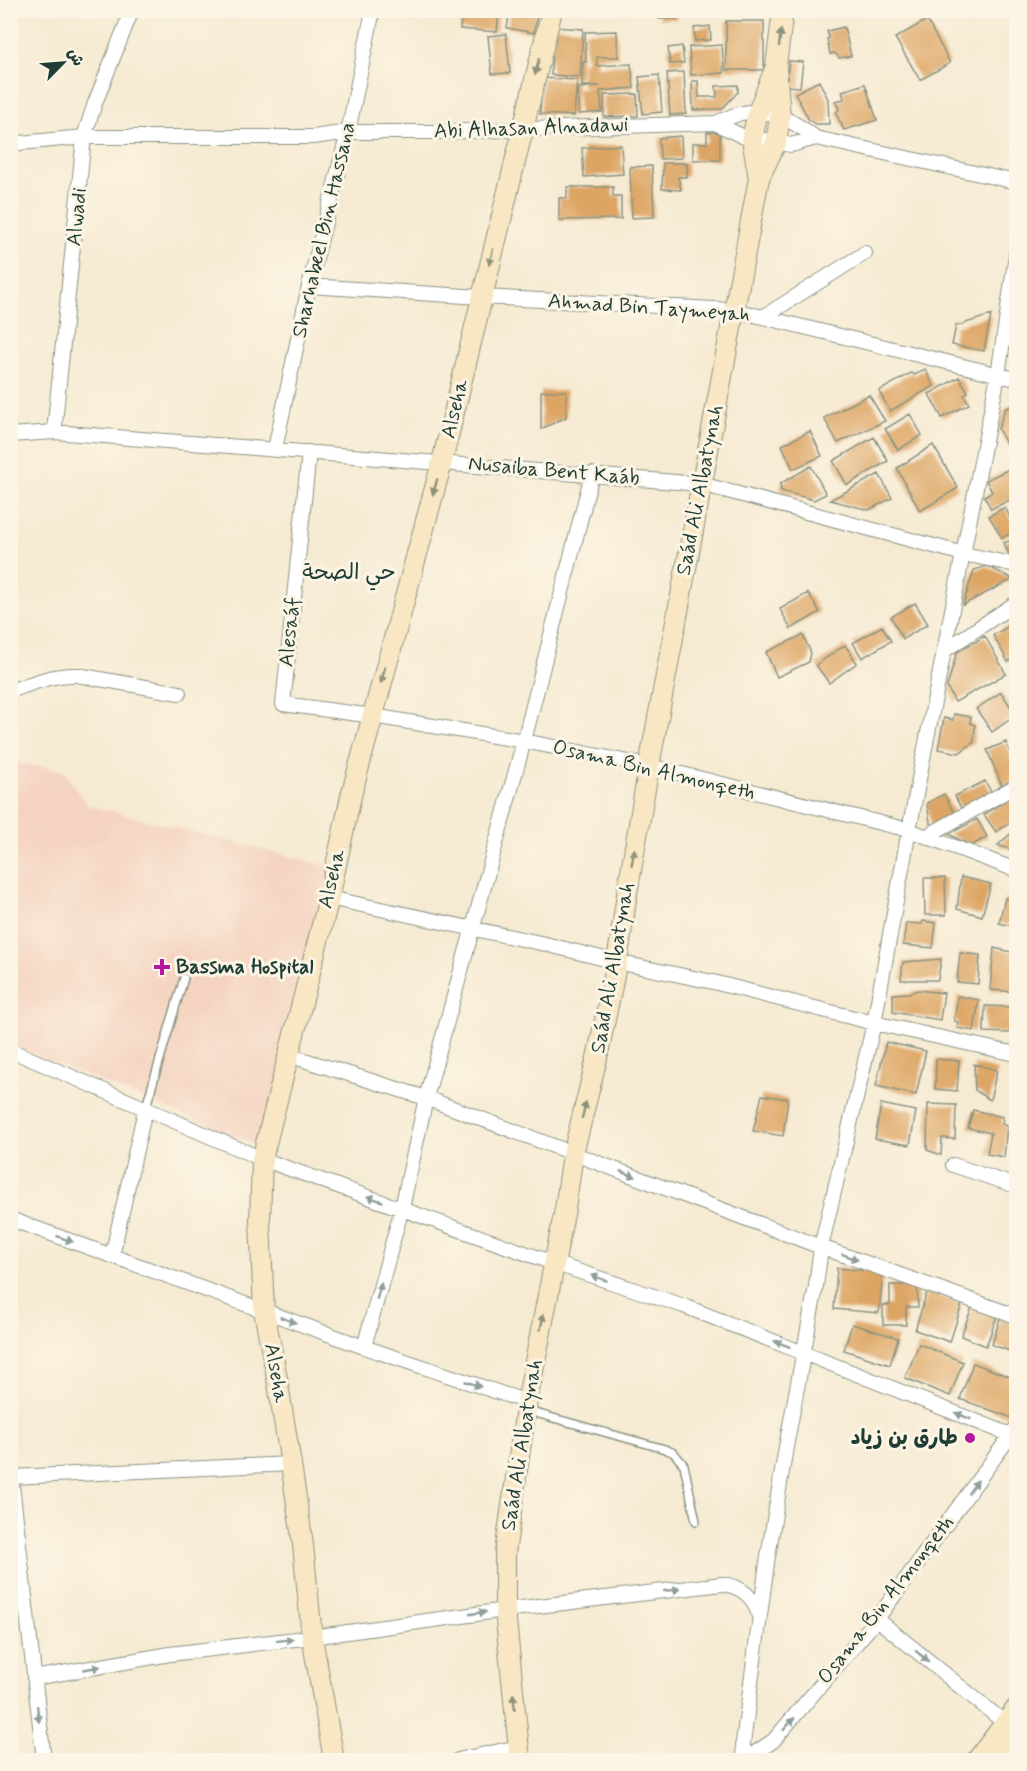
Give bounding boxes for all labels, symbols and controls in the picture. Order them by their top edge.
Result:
one-way arrow [775,29,785,48]
north arrow [33,33,93,93]
text: ش [62,45,88,70]
one-way arrow [532,58,542,76]
street label: Abi Alhasan Alnadawi [433,111,629,145]
street label: Sharhabeel Bin Hassana [286,119,362,341]
street label: Alwadi [60,186,94,248]
one-way arrow [485,247,495,266]
street label: Ahmad Bin Taymeyah [547,287,751,329]
street label: Alseha [435,376,475,441]
street label: Saád Ali Albatynah [670,402,730,578]
street label: Nusaiba Bent Kaáb [467,450,641,492]
one-way arrow [430,478,439,496]
district label: حي الصحة [302,559,396,591]
street label: Alesaáf [272,596,308,668]
one-way arrow [378,666,388,684]
street label: Osama Bin Almonqeth [550,733,758,807]
street label: Alseha [312,846,352,911]
one-way arrow [629,847,638,866]
street label: Saád Ali Albatynah [584,880,642,1056]
place label: Bassma Hospital [176,953,314,981]
marker: Bassma Hospital [153,958,171,976]
one-way arrow [580,1101,589,1119]
one-way arrow [619,1170,637,1180]
one-way arrow [366,1194,384,1203]
one-way arrow [57,1235,75,1245]
one-way arrow [841,1252,859,1262]
one-way arrow [590,1273,608,1282]
one-way arrow [375,1282,385,1300]
one-way arrow [538,1312,547,1331]
one-way arrow [279,1315,297,1325]
one-way arrow [773,1339,791,1348]
street label: Alseha [257,1341,295,1405]
street label: Saád Ali Albatynah [495,1357,549,1533]
one-way arrow [464,1379,482,1389]
one-way arrow [954,1411,972,1421]
place label: طارق بن زياد [851,1424,958,1452]
marker: طارق بن زياد [963,1431,977,1445]
one-way arrow [967,1480,979,1496]
street label: Osama Bin Almonqeth [811,1510,961,1690]
one-way arrow [662,1585,681,1595]
one-way arrow [469,1609,488,1618]
one-way arrow [276,1635,295,1645]
one-way arrow [914,1649,929,1662]
one-way arrow [83,1663,102,1672]
one-way arrow [509,1693,519,1712]
one-way arrow [34,1705,43,1724]
one-way arrow [782,1717,795,1732]

